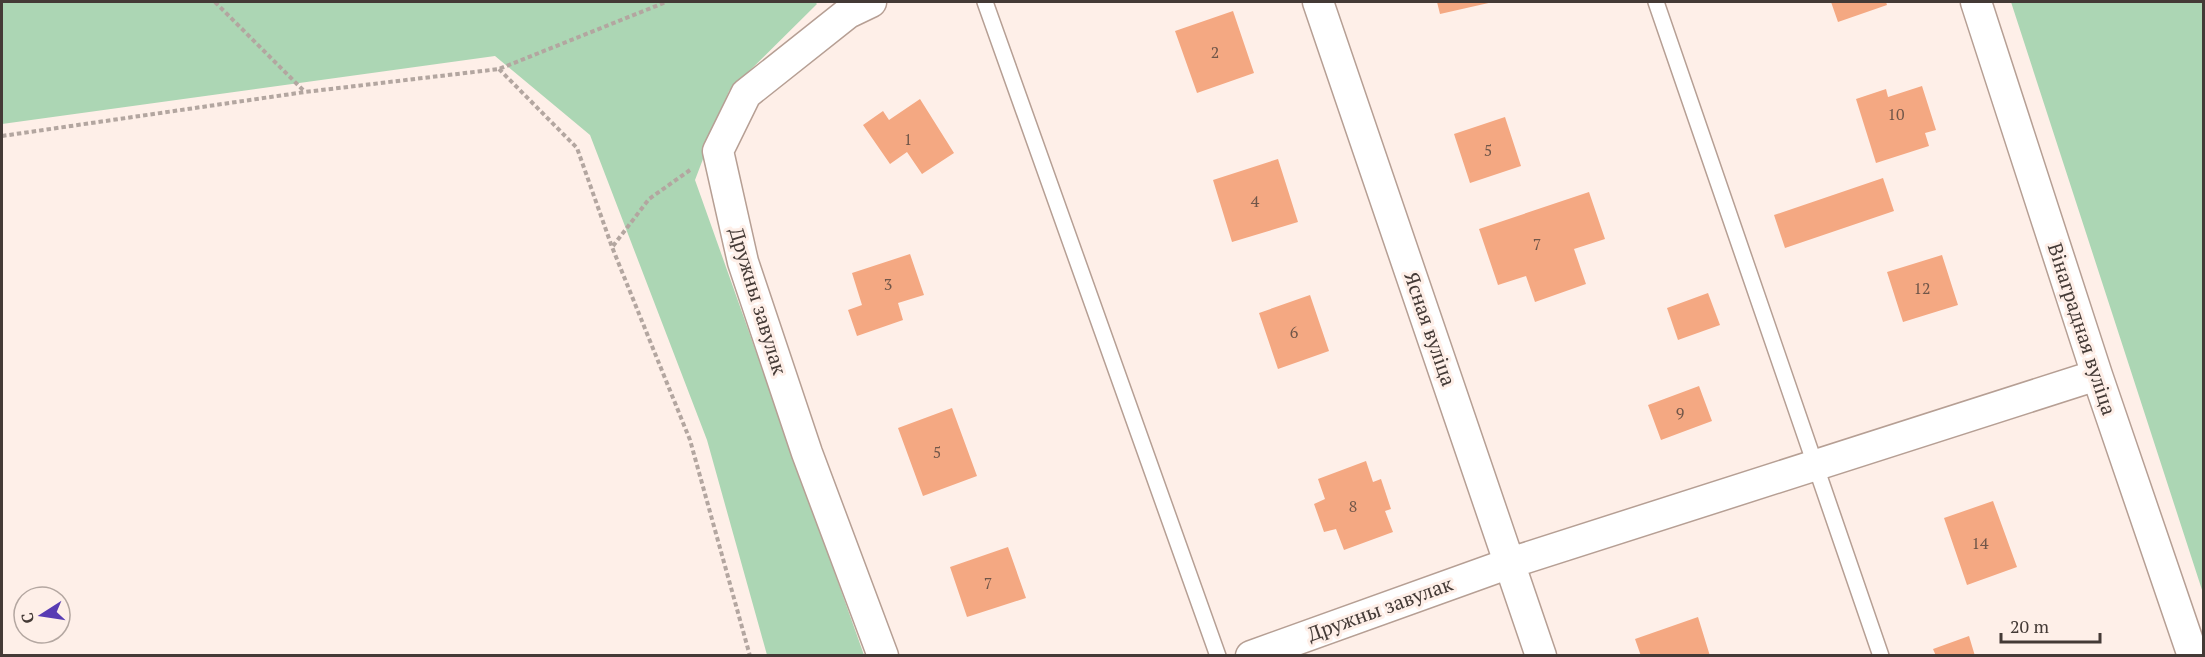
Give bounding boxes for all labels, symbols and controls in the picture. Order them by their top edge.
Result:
house number: 2 [1211,41,1219,63]
house number: 10 [1887,103,1905,125]
house number: 1 [904,128,912,150]
house number: 5 [1484,139,1492,161]
house number: 4 [1251,190,1260,212]
street label: Дружны завулак [723,224,794,378]
house number: 7 [1533,233,1541,255]
street label: Вінаградная вуліца [2042,239,2123,418]
street label: Ясная вуліца [1398,268,1463,390]
house number: 3 [884,273,892,295]
house number: 12 [1913,277,1931,299]
house number: 6 [1290,321,1299,343]
house number: 9 [1676,402,1684,424]
house number: 5 [933,441,941,463]
house number: 8 [1349,495,1357,517]
house number: 14 [1971,532,1989,554]
street label: Дружны завулак [1303,570,1456,647]
house number: 7 [984,572,992,594]
north arrow [12,585,72,645]
scale bar [2001,606,2100,644]
text: С [15,611,39,626]
text: 20 m [2010,614,2050,638]

